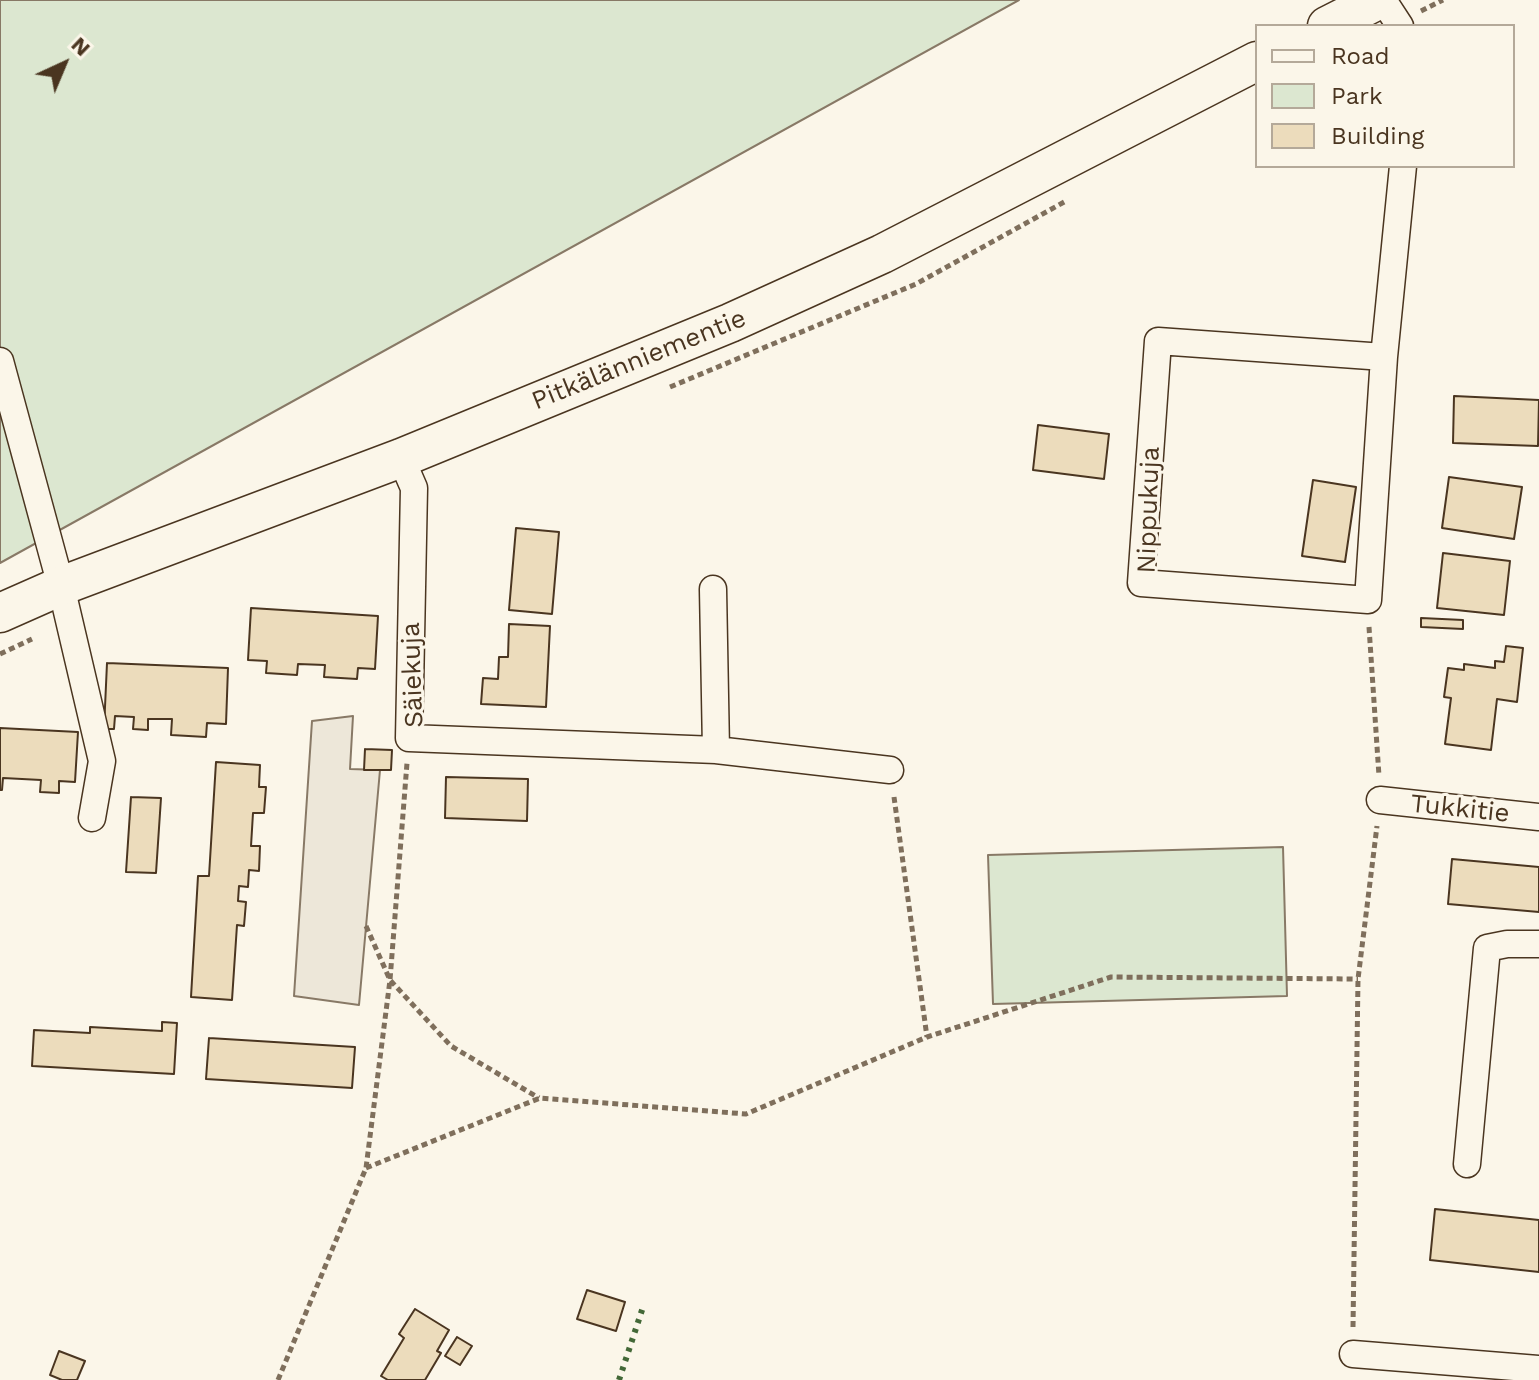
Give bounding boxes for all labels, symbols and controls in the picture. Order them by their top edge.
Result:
north arrow [24,24,104,104]
legend [1255,24,1515,168]
text: N [66,32,96,61]
text: Road [1331,42,1390,70]
text: Park [1331,82,1383,110]
text: Building [1331,122,1424,150]
street label: Pitkälänniementie [527,303,751,417]
street label: Nippukuja [1131,446,1167,574]
street label: Säiekuja [396,622,430,728]
street label: Tukkitie [1409,788,1511,830]

